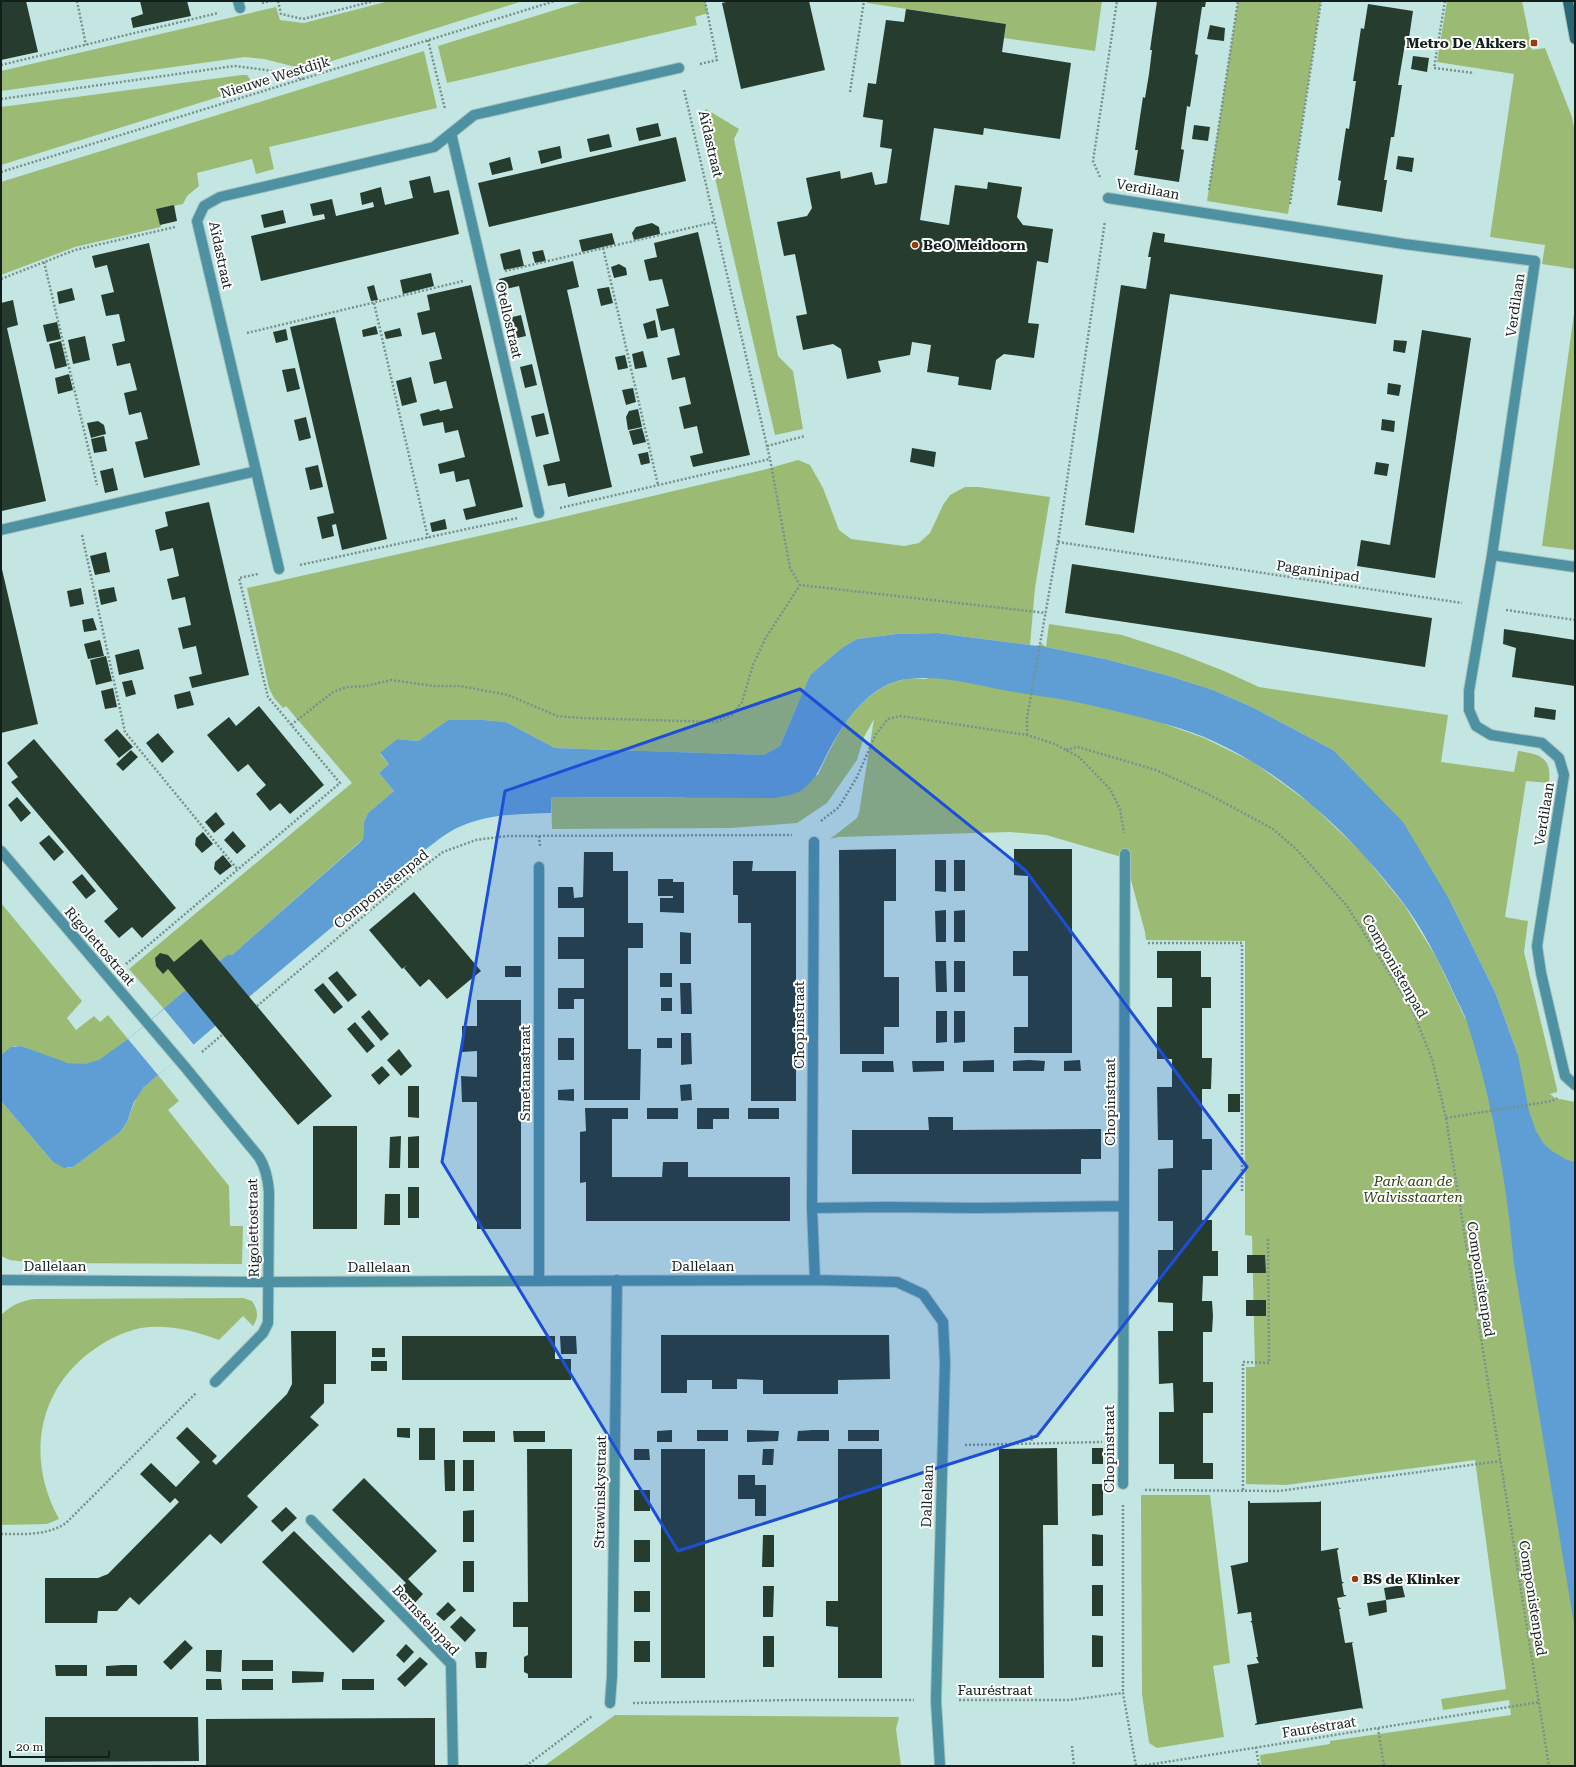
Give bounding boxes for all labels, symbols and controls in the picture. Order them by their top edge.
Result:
place label: Metro De Akkers [1406,35,1526,51]
marker: Metro De Akkers [1529,38,1539,48]
street label: Nieuwe Westdijk [218,53,332,101]
street label: Aïdastraat [696,109,726,179]
street label: Verdilaan [1115,176,1181,202]
street label: Aïdastraat [206,220,236,290]
place label: BeO Meidoorn [923,237,1026,253]
marker: BeO Meidoorn [910,240,920,250]
street label: Verdilaan [1503,272,1527,338]
street label: Otellostraat [492,280,526,360]
street label: Paganinipad [1275,557,1361,585]
street label: Verdilaan [1531,781,1557,847]
street label: Componistenpad [331,846,431,932]
street label: Rigolettostraat [61,903,139,989]
street label: Componistenpad [1359,911,1431,1021]
street label: Chopinstraat [791,981,807,1069]
street label: Smetanastraat [517,1025,533,1121]
street label: Chopinstraat [1102,1058,1118,1146]
park label: Park aan de Walvisstaarten [1363,1173,1463,1205]
street label: Rigolettostraat [244,1178,262,1278]
street label: Componistenpad [1464,1220,1498,1338]
street label: Dallelaan [24,1258,87,1274]
street label: Dallelaan [672,1258,735,1274]
street label: Dallelaan [348,1259,411,1275]
street label: Chopinstraat [1101,1405,1117,1493]
street label: Strawinskystraat [591,1435,609,1549]
street label: Dallelaan [918,1464,936,1528]
street label: Componistenpad [1516,1539,1550,1657]
place label: BS de Klinker [1363,1571,1460,1587]
marker: BS de Klinker [1350,1574,1360,1584]
street label: Bernsteinpad [389,1582,463,1658]
street label: Fauréstraat [958,1682,1032,1698]
street label: Fauréstraat [1281,1713,1357,1741]
scale bar [10,1733,109,1759]
text: 20 m [16,1740,43,1754]

